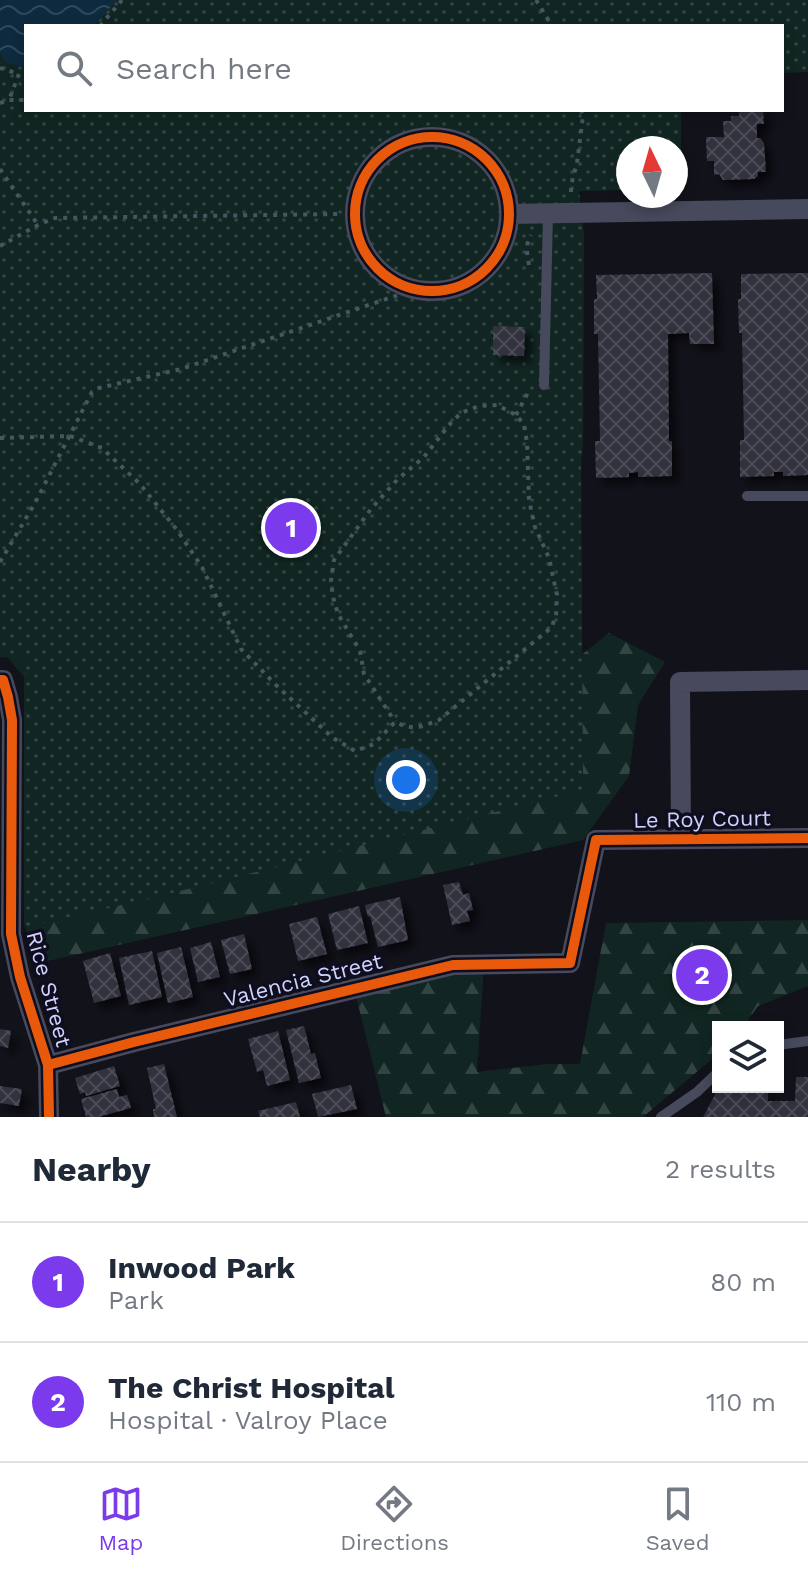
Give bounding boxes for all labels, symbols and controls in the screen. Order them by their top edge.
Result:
search box [24,24,784,112]
icon: search [52,46,96,90]
text: Search here [116,51,292,86]
north arrow [616,136,688,208]
pin: 1 [265,498,317,558]
your location [386,760,426,800]
street label: Le Roy Court [633,805,771,833]
street label: Rice Street [22,928,76,1050]
pin: 2 [676,945,728,1005]
street label: Valencia Street [221,948,385,1012]
map controls [712,1021,784,1093]
button: layers [712,1021,784,1093]
text: Nearby [32,1149,151,1189]
text: 2 results [665,1154,776,1184]
text: Inwood Park [108,1250,295,1285]
text: 1 [52,1267,64,1297]
text: 80 m [710,1267,776,1297]
text: Park [108,1285,164,1315]
text: The Christ Hospital [108,1370,394,1405]
text: 2 [50,1387,66,1417]
text: 110 m [706,1387,776,1417]
text: Hospital · Valroy Place [108,1405,388,1435]
tab: Map [98,1482,143,1555]
tab: Directions [340,1482,449,1555]
tab: Saved [646,1482,710,1555]

